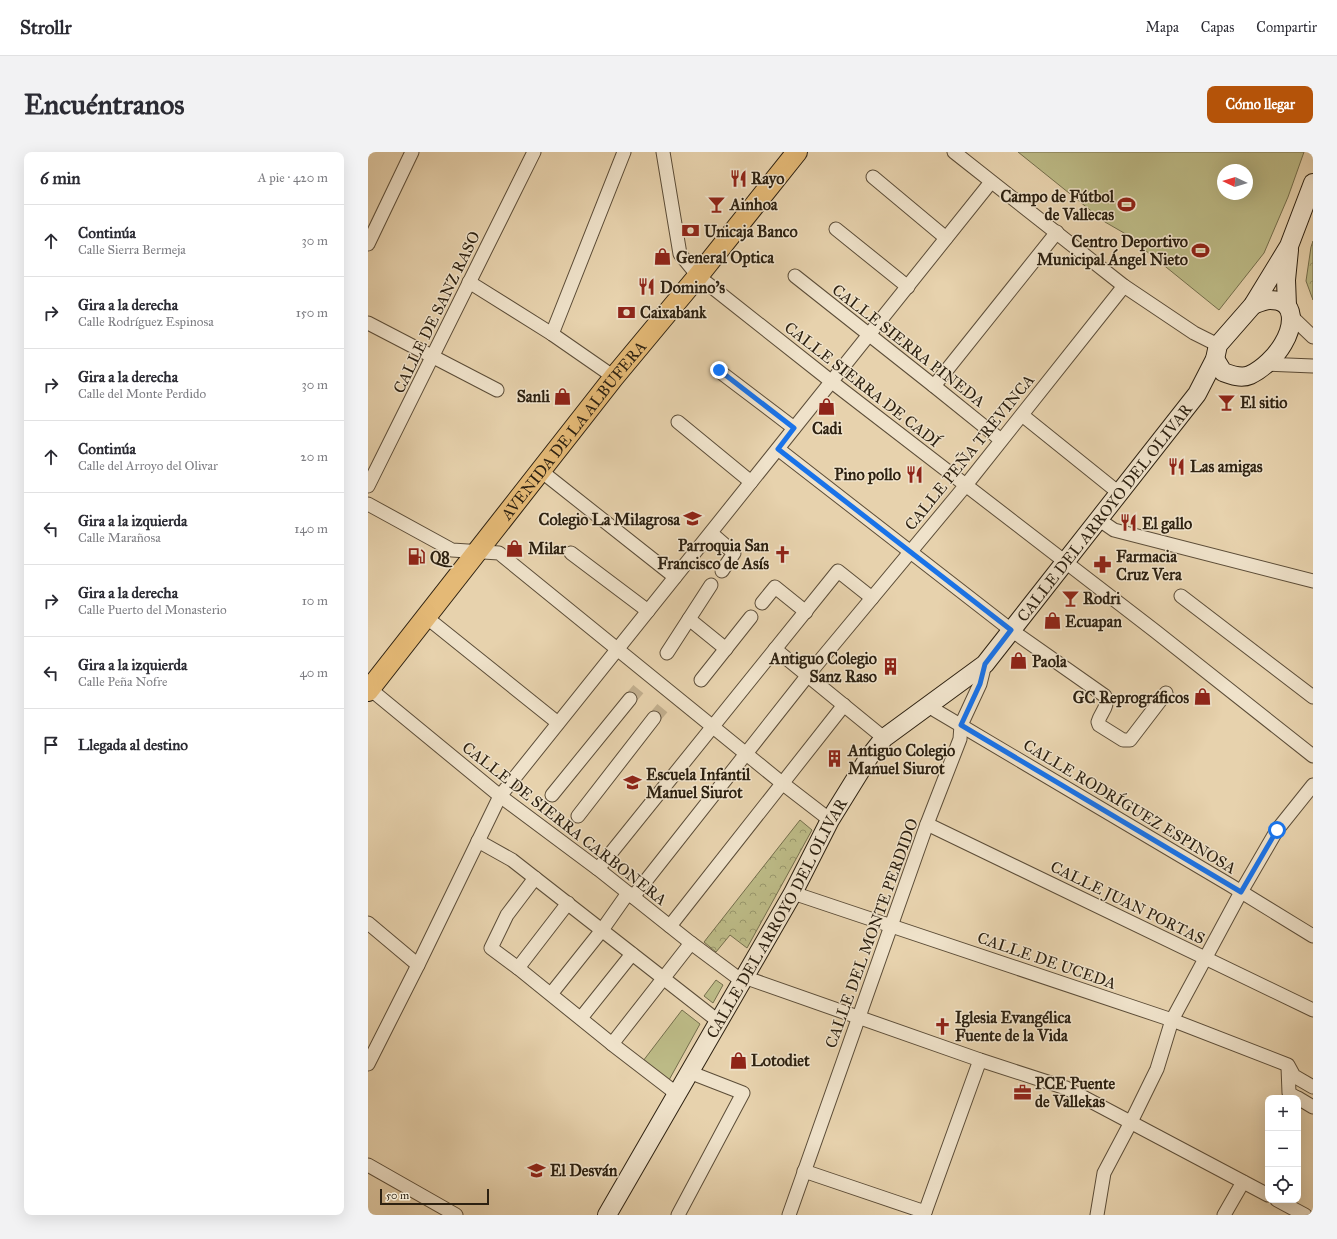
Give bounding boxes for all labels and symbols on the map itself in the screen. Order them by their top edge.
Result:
north arrow [1217,164,1253,200]
restaurant icon: Rayo [728,168,748,188]
place label: Rayo [751,169,784,189]
place label: Campo de Fútbol de Vallecas [1000,187,1115,224]
bar icon: Ainhoa [707,194,727,214]
place label: Ainhoa [729,195,779,214]
sports icon: Campo de Fútbol de Vallecas [1117,195,1137,215]
bank icon: Unicaja Banco [681,221,701,241]
place label: Unicaja Banco [704,222,798,242]
street label: CALLE DE SANZ RASO [389,228,484,396]
place label: Centro Deportivo Municipal Ángel Nieto [1037,232,1188,270]
sports icon: Centro Deportivo Municipal Ángel Nieto [1191,240,1211,260]
shop icon: General Optica [653,247,673,267]
place label: General Optica [676,248,775,268]
restaurant icon: Domino's [637,277,657,297]
place label: Domino's [660,278,725,297]
street label: CALLE SIERRA PINEDA [829,280,989,411]
bank icon: Caixabank [617,302,637,322]
place label: Caixabank [640,303,707,322]
street label: CALLE SIERRA DE CADÍ [781,316,947,452]
street label: AVENIDA DE LA ALBUFERA [496,337,650,524]
route end [710,361,728,379]
street label: CALLE PEÑA TREVINCA [900,370,1038,534]
shop icon: Sanli [553,386,573,406]
place label: Sanli [517,387,551,406]
bar icon: El sitio [1217,392,1237,412]
place label: El sitio [1240,393,1288,412]
shop icon: Cadi [817,397,837,417]
street label: CALLE DEL ARROYO DEL OLIVAR [1013,399,1196,625]
place label: Cadi [812,419,843,438]
restaurant icon: Las amigas [1167,456,1187,476]
place label: Las amigas [1190,457,1263,477]
restaurant icon: Pino pollo [904,464,924,484]
place label: Pino pollo [834,465,901,485]
school or university icon: Colegio La Milagrosa [683,509,703,529]
place label: Colegio La Milagrosa [538,510,681,530]
restaurant icon: El gallo [1119,513,1139,533]
place label: El gallo [1142,514,1192,534]
place label: Parroquia San Francisco de Asís [657,536,769,573]
shop icon: Milar [505,538,525,558]
place label: Milar [528,539,567,558]
church icon: Parroquia San Francisco de Asís [772,544,792,564]
fuel station icon: Q8 [407,547,427,567]
place label: Farmacia Cruz Vera [1116,547,1183,584]
place label: Q8 [430,548,453,568]
pharmacy icon: Farmacia Cruz Vera [1093,555,1113,575]
bar icon: Rodri [1060,588,1080,608]
place label: Rodri [1083,589,1121,608]
shop icon: Ecuapan [1042,611,1062,631]
place label: Ecuapan [1065,612,1122,632]
place label: Antiguo Colegio Sanz Raso [769,649,877,686]
shop icon: Paola [1009,651,1029,671]
place label: Paola [1032,652,1068,671]
building icon: Antiguo Colegio Sanz Raso [880,657,900,677]
shop icon: GC Reprográficos [1192,687,1212,707]
place label: GC Reprográficos [1073,688,1189,708]
street label: CALLE RODRÍGUEZ ESPINOSA [1020,733,1241,878]
street label: CALLE DE SIERRA CARBONERA [459,738,671,909]
place label: Antiguo Colegio Manuel Siurot [847,741,955,778]
building icon: Antiguo Colegio Manuel Siurot [825,749,845,769]
place label: Escuela Infantil Manuel Siurot [646,765,751,802]
school or university icon: Escuela Infantil Manuel Siurot [623,773,643,793]
street label: CALLE DEL ARROYO DEL OLIVAR [702,794,852,1041]
street label: CALLE DEL MONTE PERDIDO [821,816,922,1051]
route start [1268,821,1286,839]
street label: CALLE JUAN PORTAS [1047,857,1208,949]
street label: CALLE DE UCEDA [975,928,1119,993]
place label: Iglesia Evangélica Fuente de la Vida [955,1008,1072,1045]
church icon: Iglesia Evangélica Fuente de la Vida [932,1016,952,1036]
shop icon: Lotodiet [728,1050,748,1070]
place label: Lotodiet [751,1051,810,1070]
place label: PCE Puente de Vallekas [1035,1074,1116,1111]
office icon: PCE Puente de Vallekas [1012,1082,1032,1102]
school or university icon: El Desván [527,1160,547,1180]
place label: El Desván [550,1161,618,1180]
scale bar [380,1187,489,1206]

